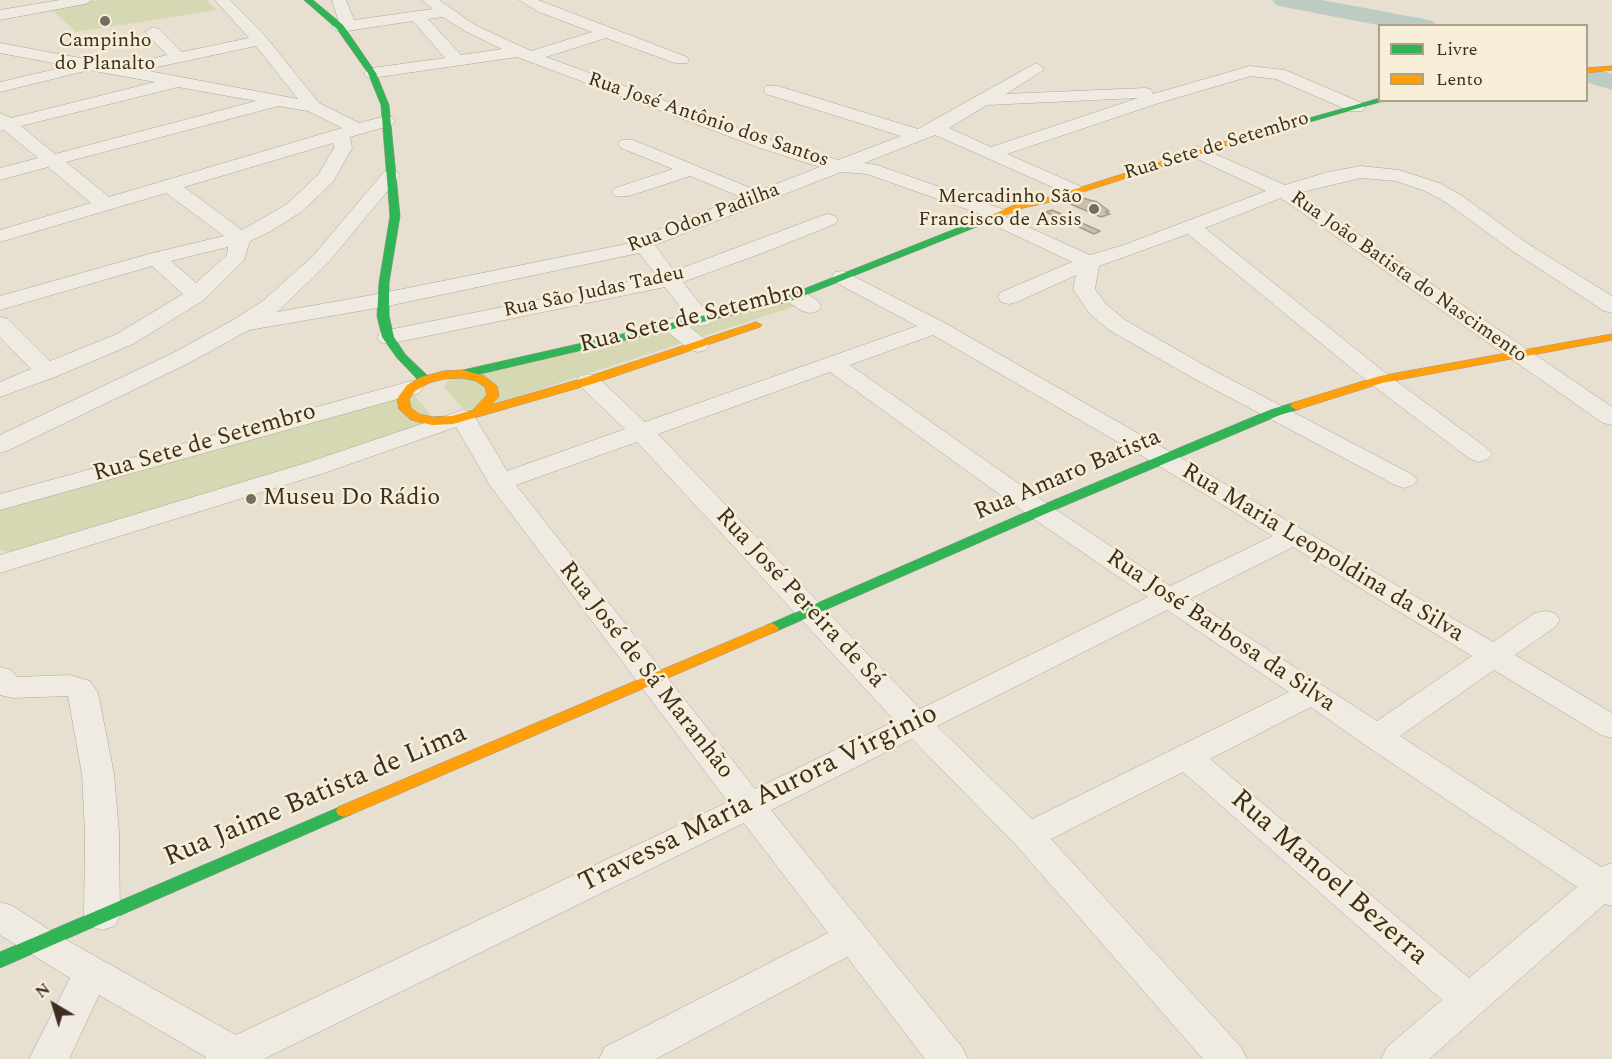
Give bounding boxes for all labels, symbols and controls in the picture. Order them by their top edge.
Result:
marker: Campinho do Planalto [98,14,112,28]
legend [1378,24,1588,102]
place label: Campinho do Planalto [55,30,155,77]
text: Livre [1436,36,1478,63]
text: Lento [1436,66,1483,93]
street label: Rua José Antônio dos Santos [584,68,832,174]
street label: Rua Sete de Setembro [1122,107,1312,187]
street label: Rua Odon Padilha [625,179,783,259]
place label: Mercadinho São Francisco de Assis [918,186,1082,233]
street label: Rua João Batista do Nascimento [1285,187,1531,369]
marker: Mercadinho São Francisco de Assis [1087,202,1101,216]
street label: Rua São Judas Tadeu [502,262,686,324]
street label: Rua Sete de Setembro [577,277,807,361]
street label: Rua Sete de Setembro [90,398,320,490]
street label: Rua Amaro Batista [970,424,1166,528]
street label: Rua Maria Leopoldina da Silva [1176,458,1468,650]
place label: Museu Do Rádio [263,485,440,513]
marker: Museu Do Rádio [244,492,258,506]
street label: Rua José Pereira de Sá [708,503,890,695]
street label: Rua José Barbosa da Silva [1100,544,1340,720]
street label: Rua José de Sá Maranhão [551,557,739,785]
street label: Travessa Maria Aurora Virginio [574,698,944,902]
street label: Rua Jaime Batista de Lima [160,718,472,876]
street label: Rua Manoel Bezerra [1222,784,1434,974]
north arrow [24,975,84,1035]
text: N [30,977,55,1004]

